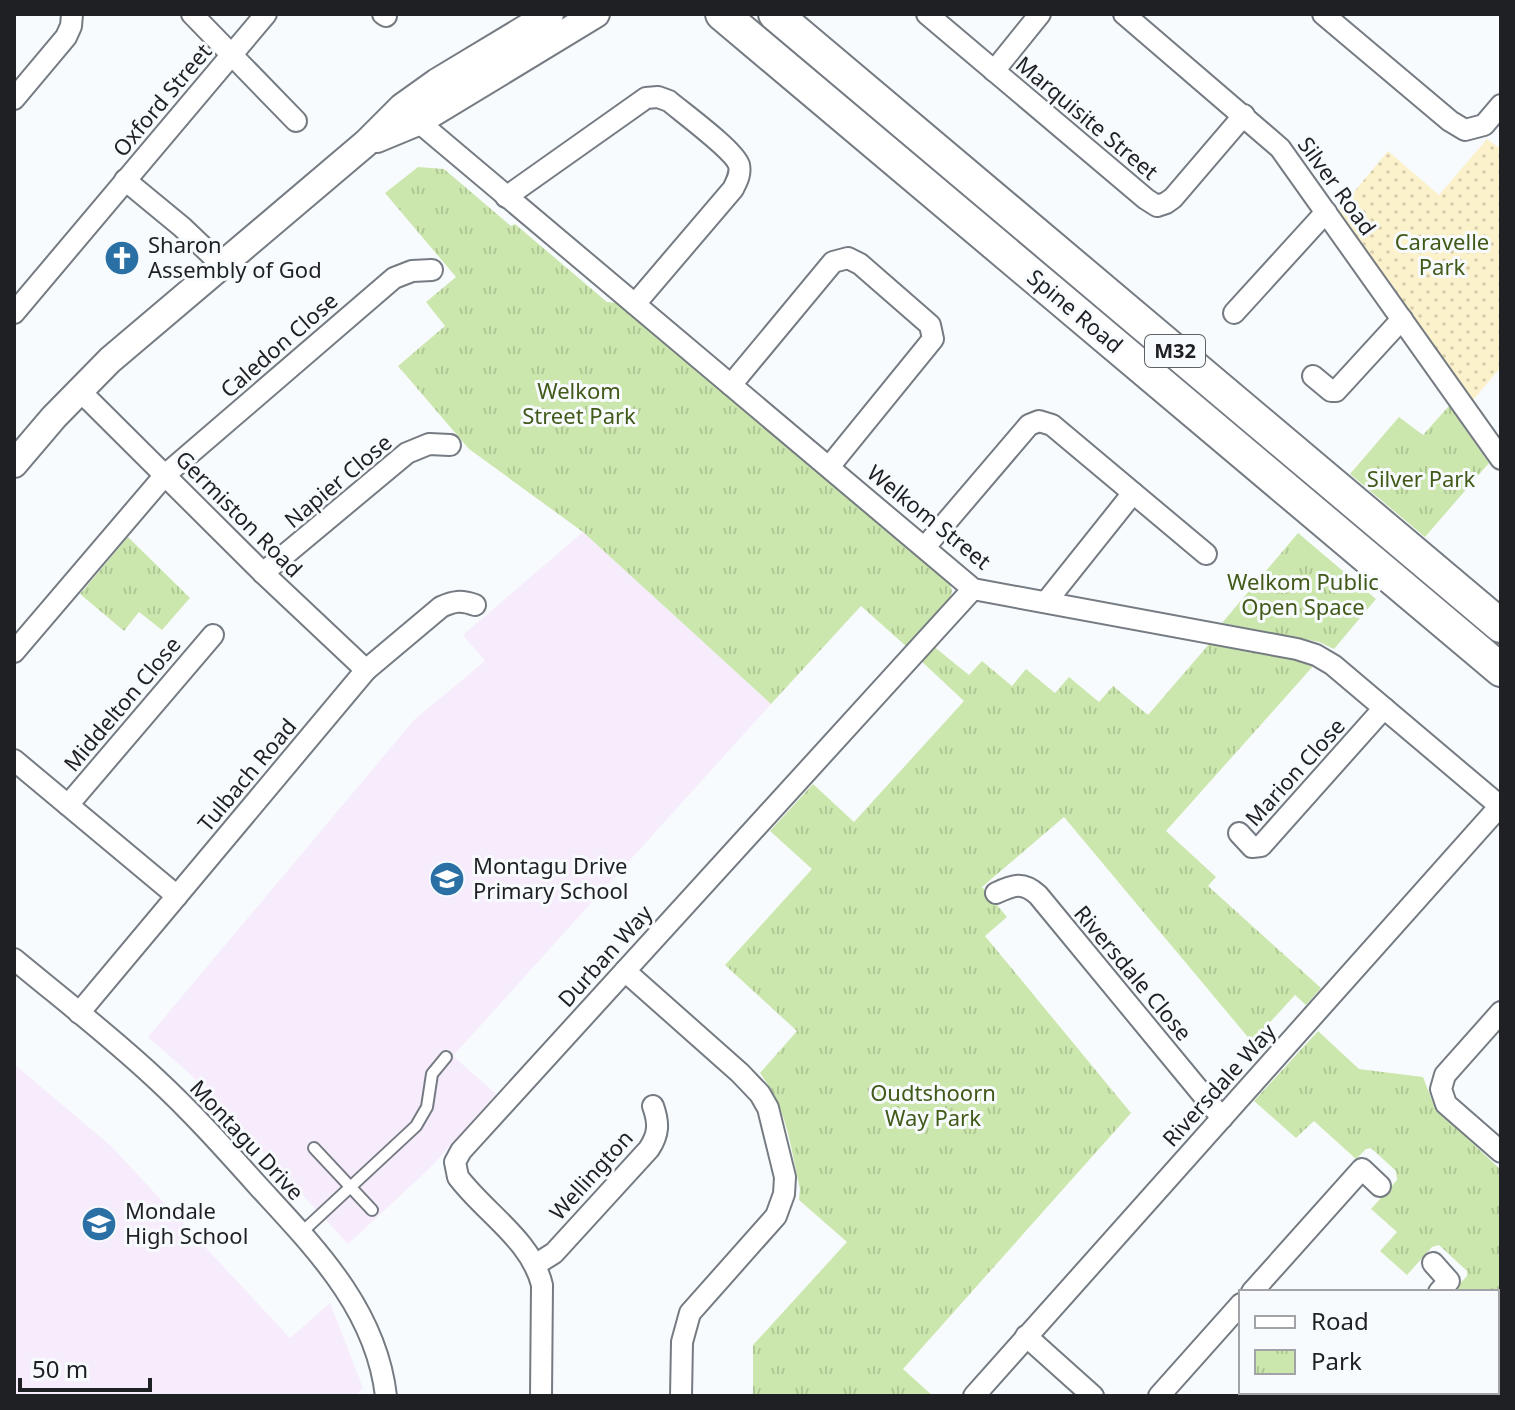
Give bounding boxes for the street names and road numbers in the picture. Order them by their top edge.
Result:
street label: Oxford Street [105,36,217,162]
street label: Marquisite Street [1010,49,1165,186]
street label: Silver Road [1292,130,1384,241]
street label: Spine Road [1022,262,1130,359]
street label: Caledon Close [213,285,343,404]
road number: M32 [1145,335,1205,367]
street label: Napier Close [277,427,397,534]
street label: Germiston Road [170,443,310,583]
street label: Welkom Street [862,457,998,575]
street label: Middelton Close [56,630,186,777]
street label: Tulbach Road [190,711,302,837]
street label: Marion Close [1238,711,1351,832]
street label: Durban Way [550,897,659,1013]
street label: Riversdale Close [1068,898,1199,1046]
street label: Riversdale Way [1155,1016,1282,1152]
street label: Montagu Drive [184,1073,311,1206]
street label: Wellington [542,1123,639,1226]

